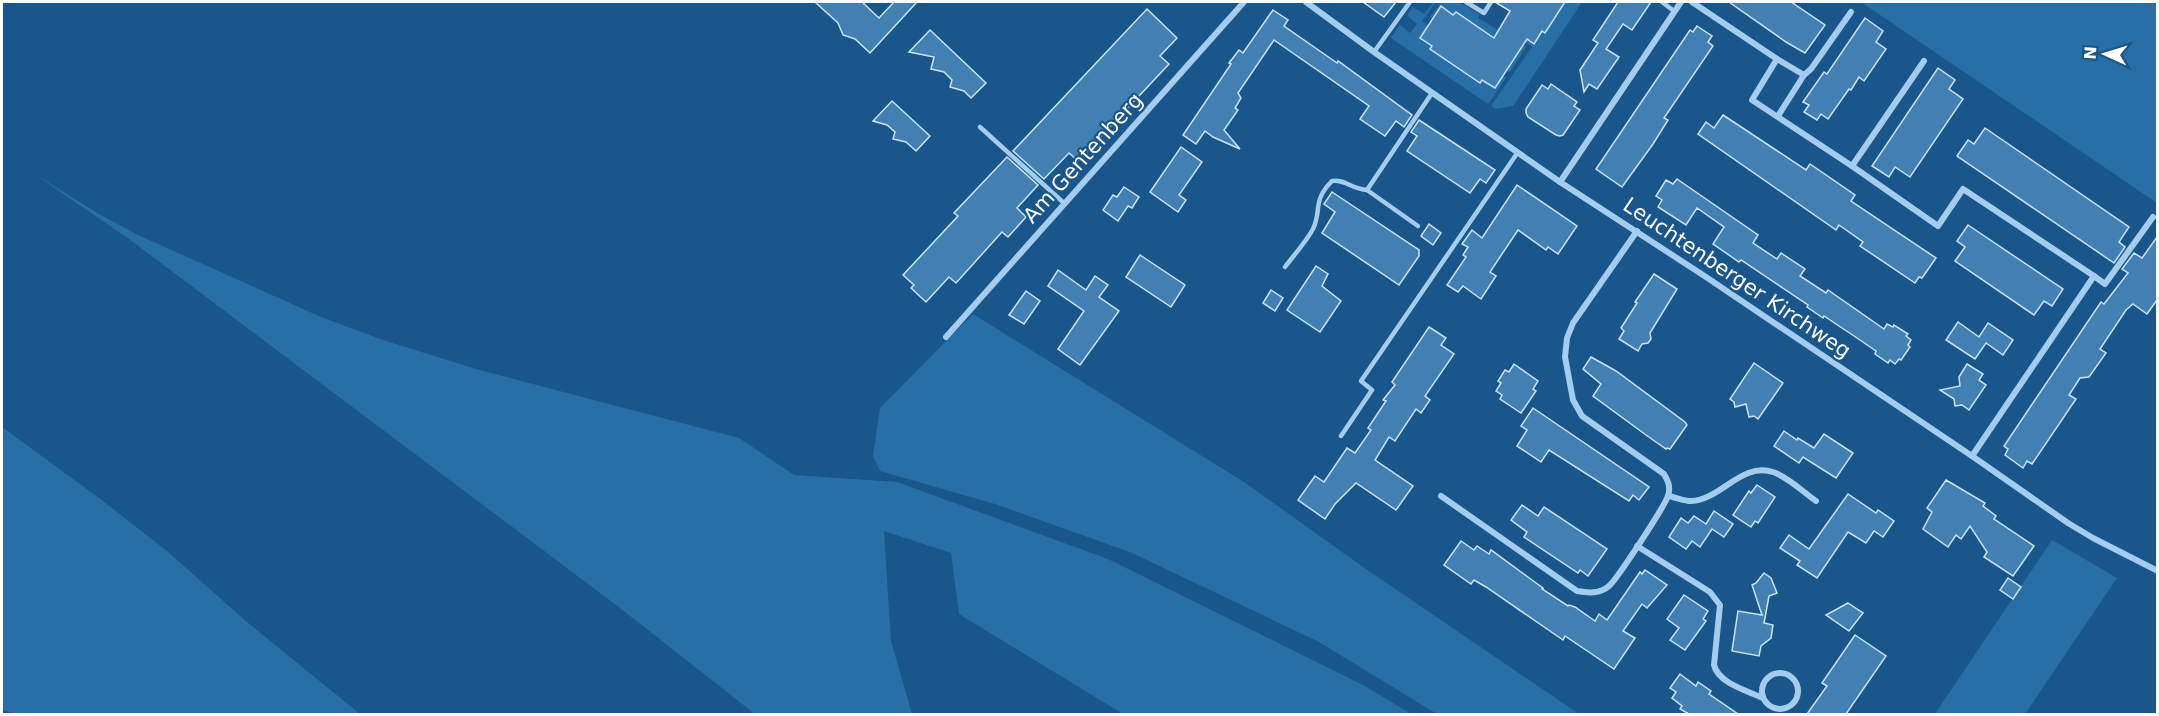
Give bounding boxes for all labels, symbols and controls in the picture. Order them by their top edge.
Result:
north arrow [2075,24,2135,84]
text: N [2081,46,2100,60]
street label: Am Gentenberg [1018,88,1148,228]
street label: Leuchtenberger Kirchweg [1619,193,1855,363]

